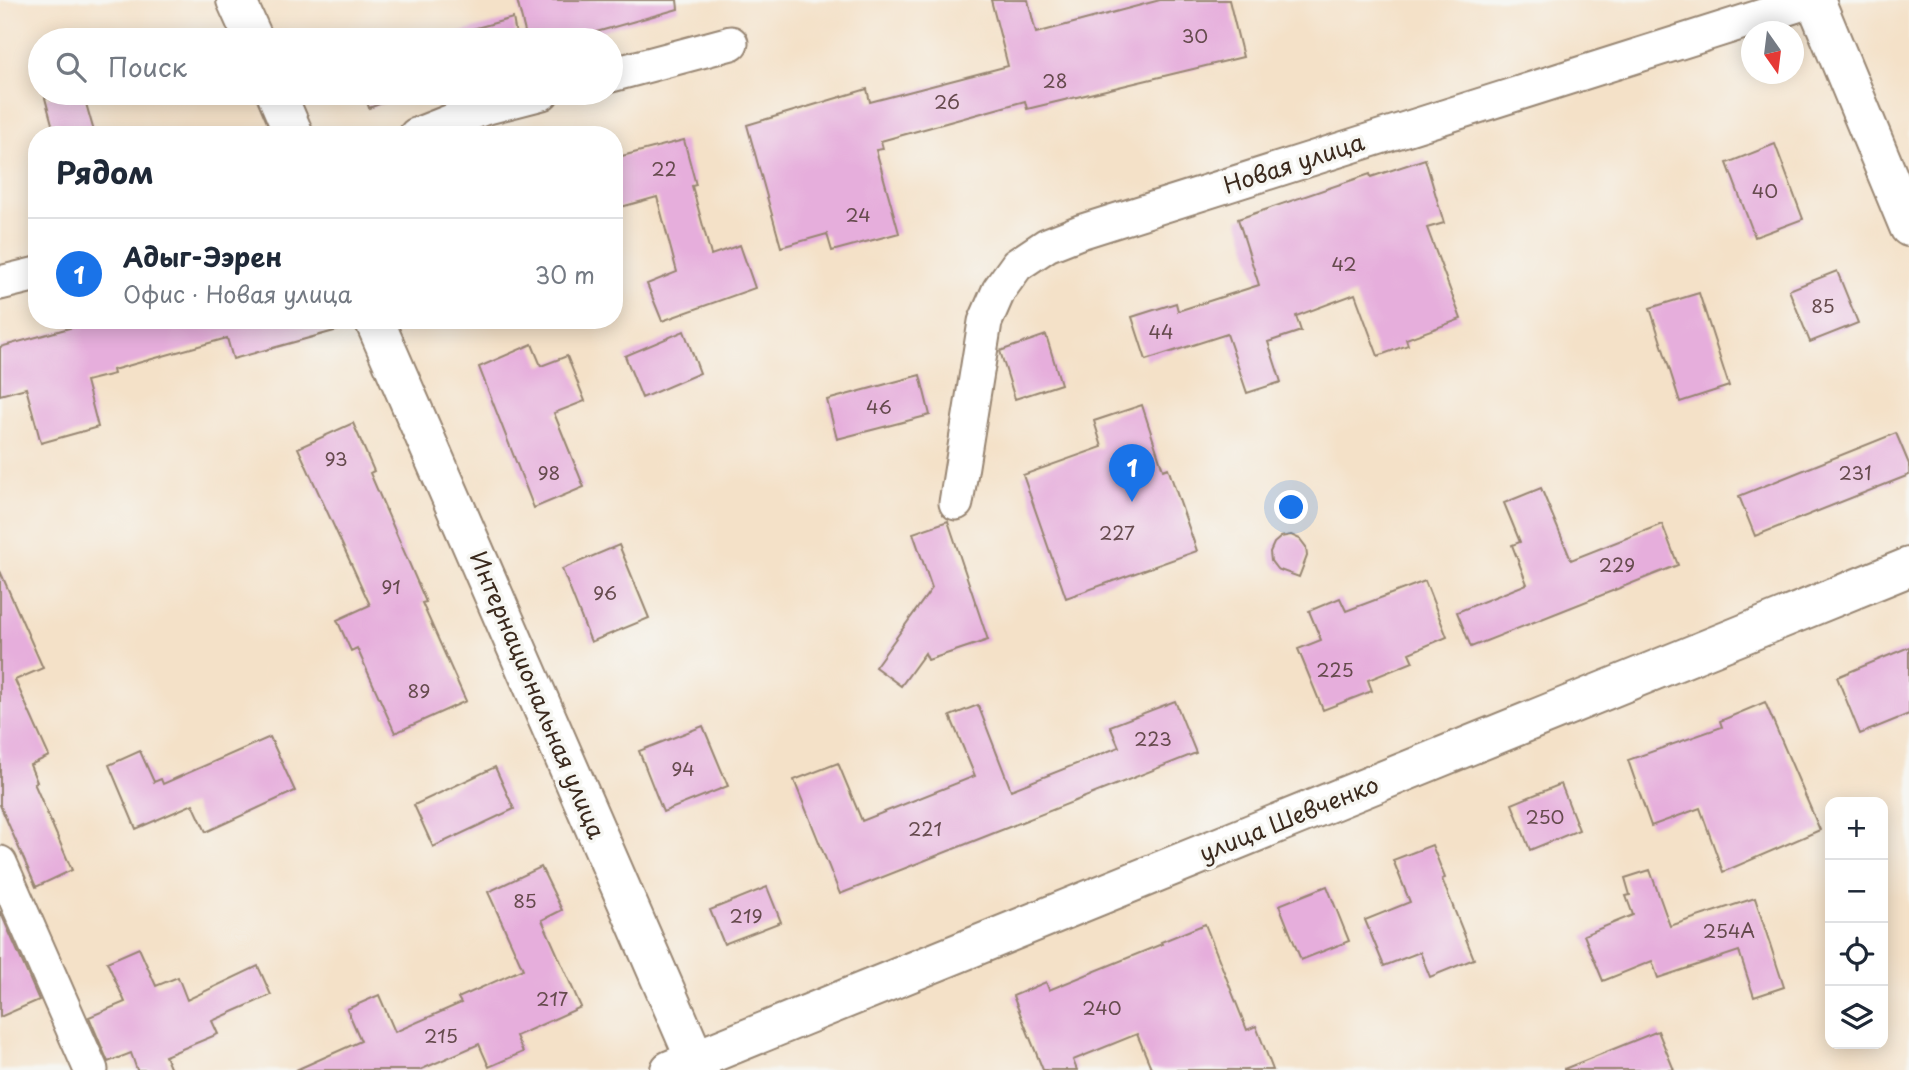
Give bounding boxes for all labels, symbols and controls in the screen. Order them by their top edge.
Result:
house number: 30 [1182,21,1208,49]
north arrow [1741,21,1804,84]
search box [28,28,623,105]
text: Поиск [108,47,187,86]
icon: search [52,48,90,86]
house number: 28 [1042,66,1068,94]
house number: 26 [934,87,960,115]
street label: Новая улица [1219,123,1369,202]
text: Рядом [56,149,154,194]
house number: 22 [651,154,677,182]
house number: 40 [1752,176,1778,204]
house number: 24 [845,200,871,228]
text: Адыг-Ээрен [123,237,282,276]
house number: 42 [1331,249,1357,277]
text: 1 [74,257,85,292]
text: 30 m [534,257,595,292]
text: Офис · Новая улица [123,276,352,311]
house number: 85 [1811,291,1835,319]
house number: 44 [1148,317,1174,345]
house number: 46 [866,392,892,420]
house number: 93 [324,444,348,472]
pin: 1 [1109,444,1155,502]
house number: 98 [538,458,561,486]
house number: 231 [1838,458,1872,486]
your location [1274,490,1308,524]
house number: 227 [1099,518,1135,546]
street label: Интернациональная улица [462,545,615,844]
house number: 229 [1599,550,1635,578]
house number: 91 [381,572,401,600]
house number: 96 [593,578,617,606]
house number: 225 [1316,655,1354,683]
house number: 89 [408,676,430,704]
house number: 223 [1134,724,1172,752]
house number: 94 [671,754,695,782]
street label: улица Шевченко [1193,766,1383,870]
map controls [1825,797,1888,1049]
button: + [1825,797,1888,860]
house number: 250 [1525,802,1565,830]
house number: 221 [908,814,942,842]
button: − [1825,860,1888,923]
house number: 85 [513,886,537,914]
house number: 219 [729,901,763,929]
house number: 254А [1703,916,1755,944]
button: locate [1825,923,1888,986]
house number: 217 [536,984,568,1012]
button: layers [1825,986,1888,1049]
house number: 240 [1082,993,1122,1021]
house number: 215 [424,1021,458,1049]

